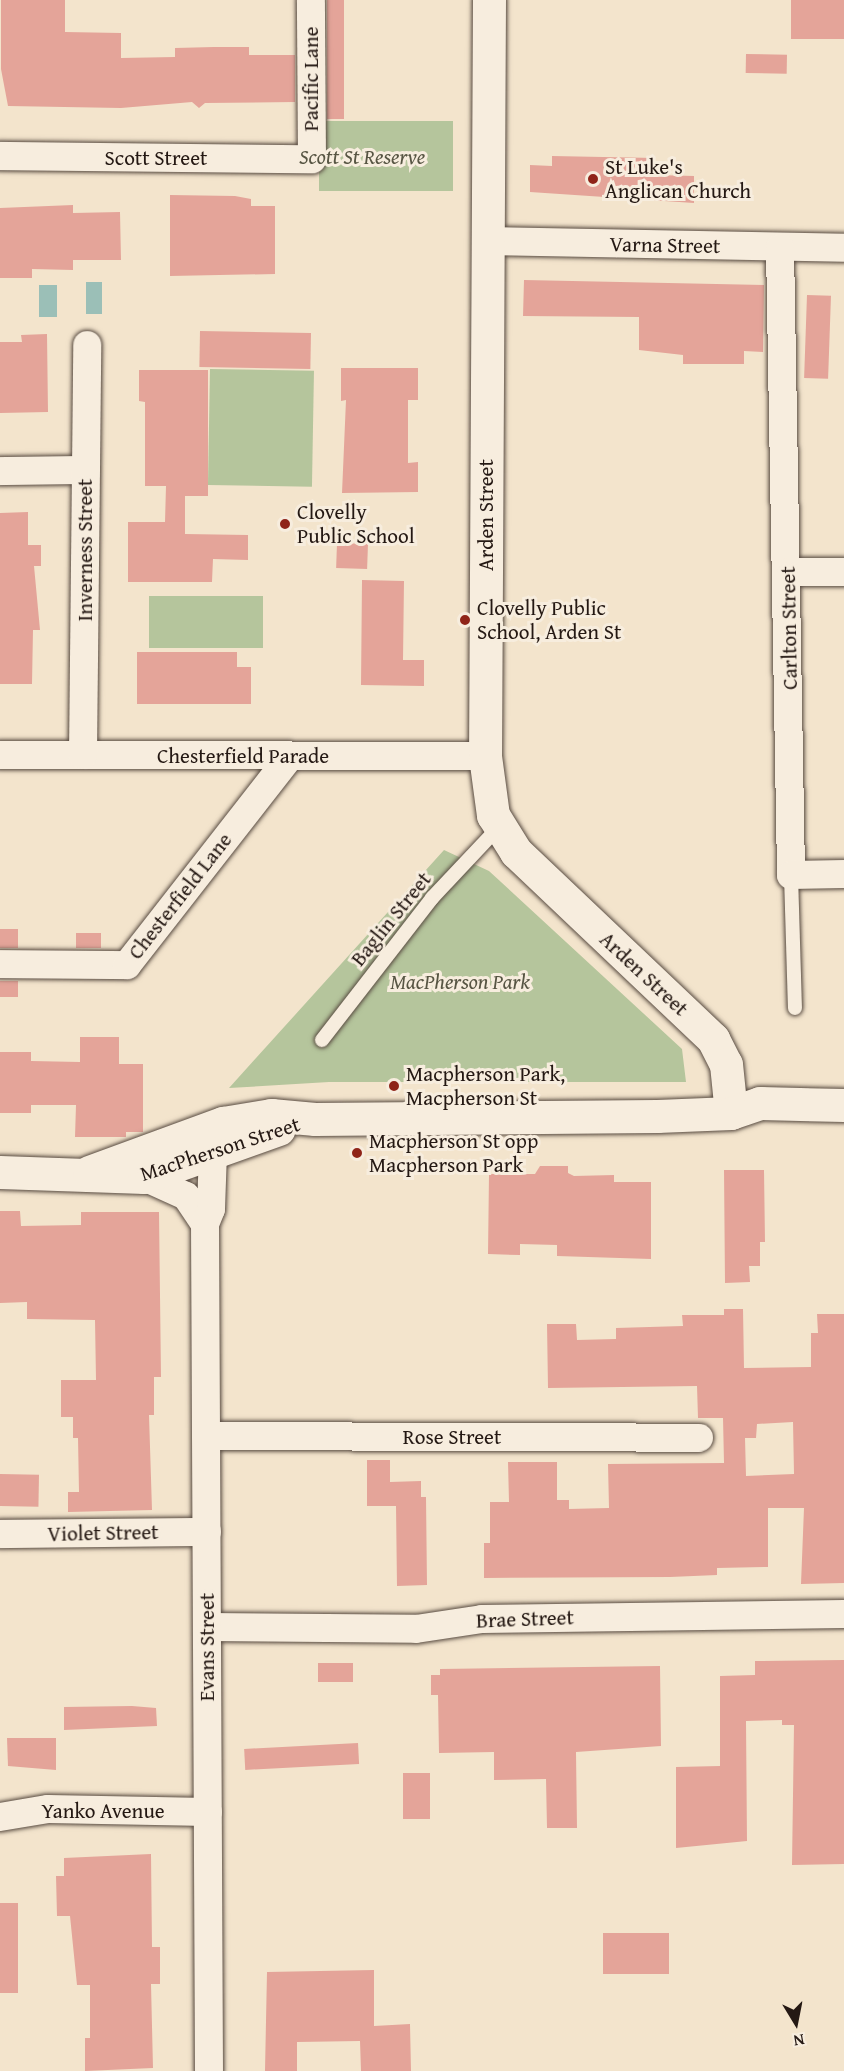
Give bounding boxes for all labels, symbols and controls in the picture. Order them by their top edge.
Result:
street label: Pacific Lane [298,27,324,131]
park label: Scott St Reserve [299,144,425,170]
street label: Scott Street [105,145,207,171]
place label: St Luke's Anglican Church [605,154,751,204]
marker: St Luke's Anglican Church [586,172,600,186]
street label: Varna Street [610,231,720,259]
street label: Arden Street [473,459,499,571]
street label: Inverness Street [72,479,98,621]
place label: Clovelly Public School [297,499,415,549]
marker: Clovelly Public School [278,517,292,531]
street label: Carlton Street [775,566,803,690]
place label: Clovelly Public School, Arden St [477,595,621,645]
marker: Clovelly Public School, Arden St [458,613,472,627]
street label: Chesterfield Parade [157,743,329,769]
street label: Chesterfield Lane [123,828,237,964]
street label: Baglin Street [345,867,437,971]
street label: Arden Street [595,927,693,1021]
park label: MacPherson Park [390,969,530,995]
place label: Macpherson Park, Macpherson St [406,1061,565,1111]
marker: Macpherson Park, Macpherson St [387,1079,401,1093]
street label: MacPherson Street [137,1111,303,1187]
place label: Macpherson St opp Macpherson Park [369,1128,538,1178]
marker: Macpherson St opp Macpherson Park [350,1146,364,1160]
street label: Rose Street [403,1424,501,1450]
street label: Violet Street [47,1519,159,1547]
street label: Evans Street [194,1593,220,1701]
street label: Brae Street [476,1605,574,1633]
street label: Yanko Avenue [41,1798,165,1824]
north arrow [766,1993,826,2053]
text: N [792,2028,806,2053]

